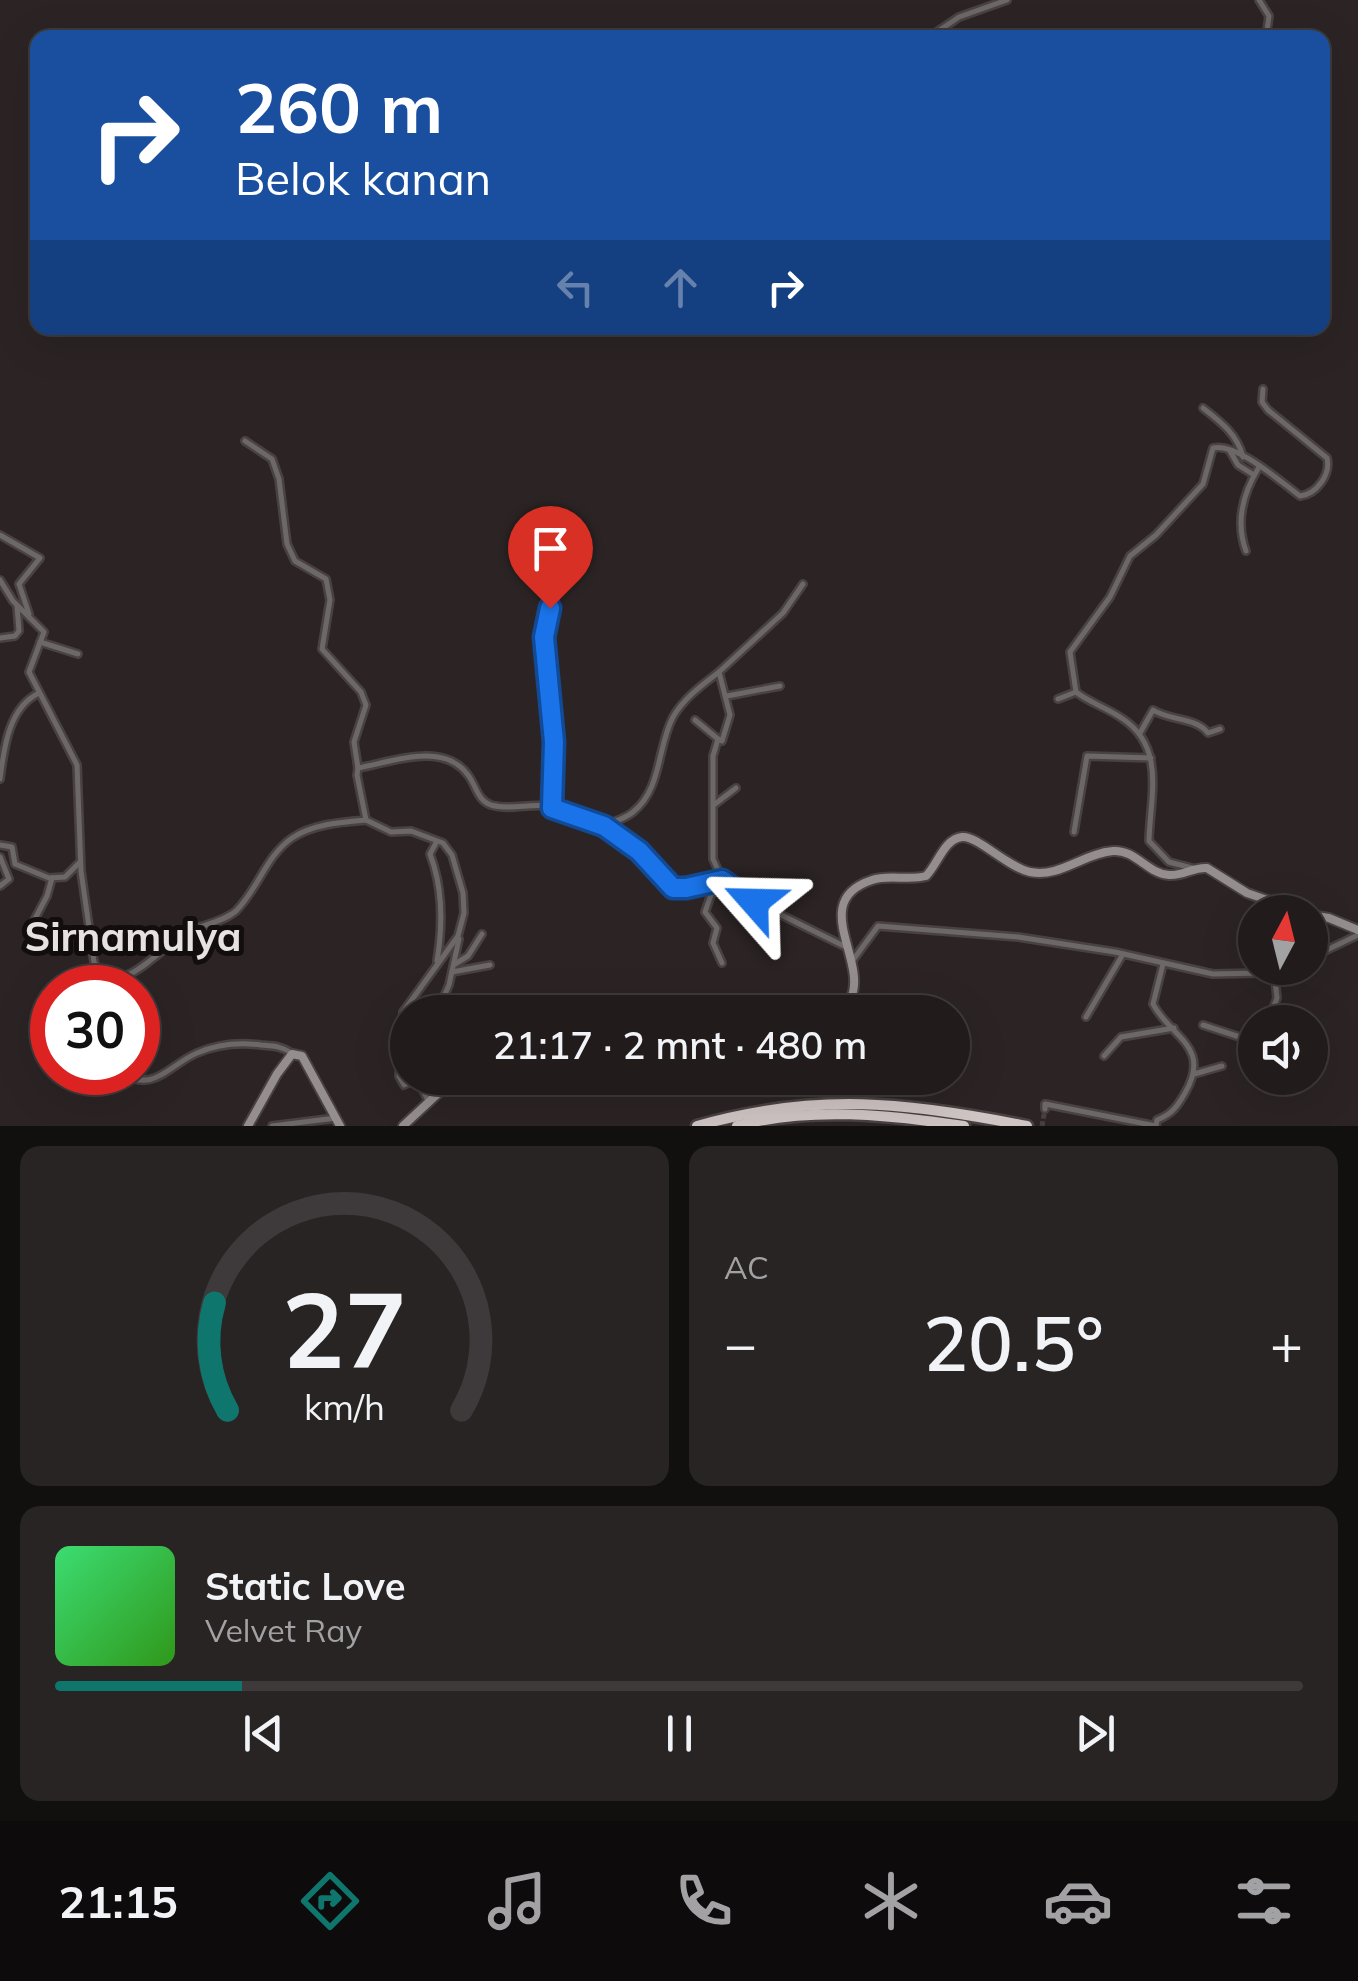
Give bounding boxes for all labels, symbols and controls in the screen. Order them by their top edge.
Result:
text: 260 m [235,63,443,151]
icon: right [70,70,200,200]
text: Belok kanan [235,150,491,206]
icon: left [548,260,603,315]
icon: ahead [653,260,708,315]
icon: right [758,260,813,315]
pin [508,506,593,609]
icon: arrive [523,521,578,576]
position arrow [702,850,806,954]
north arrow [1238,895,1328,985]
map controls [1238,895,1328,1095]
district label: Sirnamulya [24,911,242,961]
speed limit sign: 30 [30,965,160,1095]
button: sound [1238,1005,1328,1095]
text: 21:17 · 2 mnt · 480 m [493,1021,867,1069]
text: AC [724,1247,769,1287]
text: 27 [282,1263,407,1394]
text: 20.5° [923,1296,1104,1390]
text: − [724,1309,757,1378]
text: + [1270,1309,1303,1378]
text: km/h [304,1384,385,1429]
text: Static Love [205,1562,406,1610]
text: Velvet Ray [205,1610,362,1650]
icon: previous [236,1706,291,1761]
icon: pause [652,1706,707,1761]
icon: next [1068,1706,1123,1761]
icon: directions [295,1866,365,1936]
icon: music [482,1866,552,1936]
icon: phone [669,1866,739,1936]
icon: climate [856,1866,926,1936]
icon: car [1043,1866,1113,1936]
icon: filters [1229,1866,1299,1936]
text: 21:15 [58,1873,178,1929]

